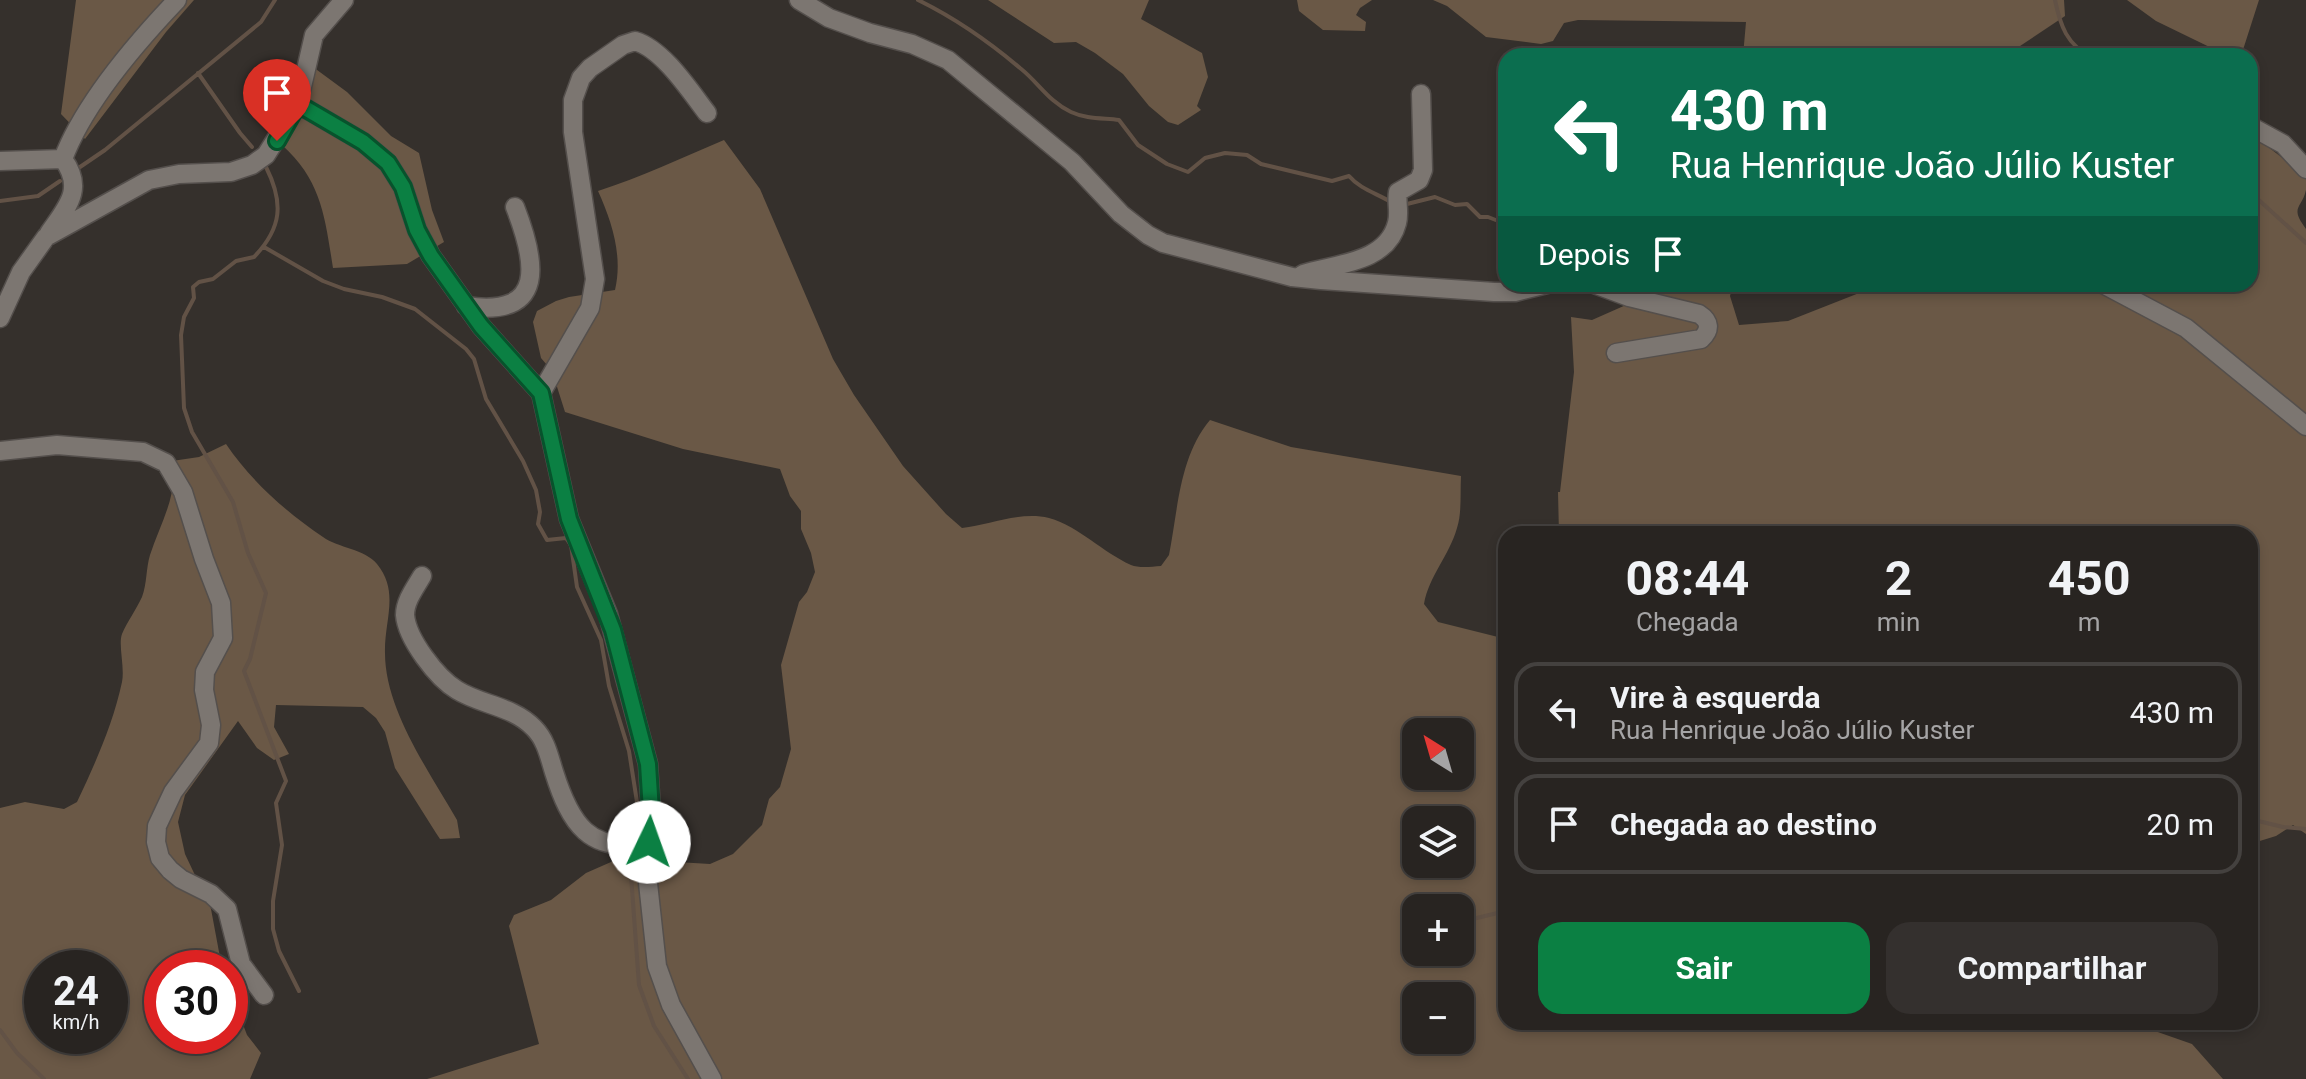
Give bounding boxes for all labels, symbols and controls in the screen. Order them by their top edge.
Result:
pin [243,59,311,141]
icon: arrive [255,71,299,115]
text: 430 m [1670,78,1829,144]
icon: left [1538,80,1642,184]
text: Rua Henrique João Júlio Kuster [1670,145,2174,187]
icon: arrive [1646,232,1690,276]
text: Depois [1538,237,1630,272]
text: 08:44 [1626,550,1749,607]
text: 2 [1885,550,1912,607]
text: 450 [2048,550,2130,607]
text: Chegada [1636,607,1739,637]
text: min [1877,607,1920,637]
text: m [2078,607,2101,637]
text: Vire à esquerda [1610,680,1821,715]
icon: left [1542,690,1586,734]
text: 430 m [2130,695,2214,730]
text: Rua Henrique João Júlio Kuster [1610,715,1974,745]
north arrow [1402,718,1474,790]
map controls [1402,718,1474,1054]
position arrow [607,800,691,884]
icon: arrive [1542,802,1586,846]
button: layers [1402,806,1474,878]
text: Chegada ao destino [1610,807,1877,842]
text: 20 m [2147,807,2214,842]
button: + [1402,894,1474,966]
button: Sair [1538,922,1870,1014]
button: Compartilhar [1886,922,2218,1014]
speed limit sign: 30 [144,950,248,1054]
text: 24 [53,968,99,1015]
button: − [1402,982,1474,1054]
text: km/h [53,1010,99,1034]

